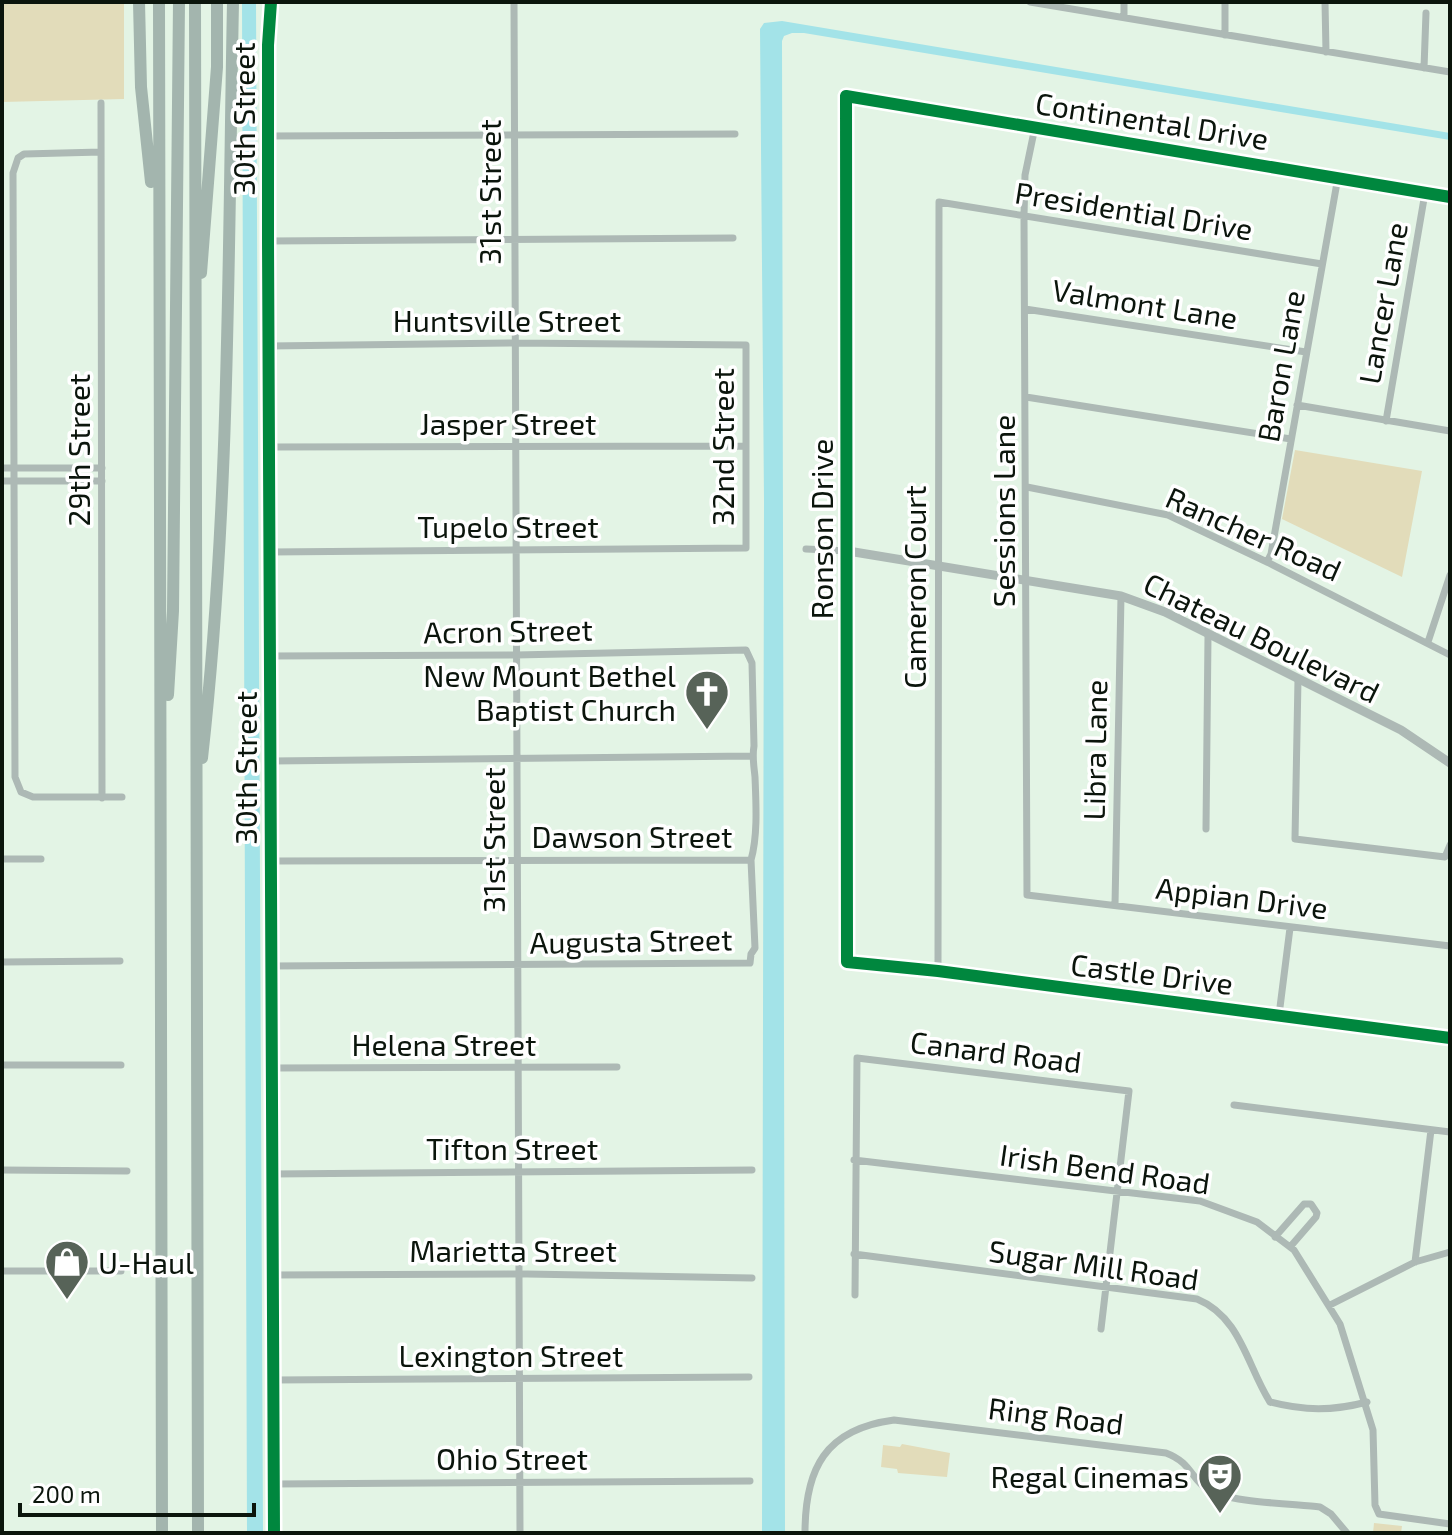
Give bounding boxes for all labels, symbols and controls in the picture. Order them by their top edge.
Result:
street label: 30th Street [225,42,261,196]
street label: Continental Drive [1033,84,1271,156]
street label: 31st Street [471,119,507,265]
street label: Presidential Drive [1013,173,1255,247]
street label: Lancer Lane [1350,219,1414,387]
street label: Valmont Lane [1050,271,1240,335]
street label: Baron Lane [1249,287,1311,445]
street label: Huntsville Street [393,302,621,338]
street label: 32nd Street [704,368,740,526]
street label: 29th Street [60,374,96,526]
street label: Jasper Street [420,405,596,441]
street label: Sessions Lane [985,415,1021,607]
street label: Ronson Drive [803,439,839,619]
street label: Rancher Road [1161,478,1347,588]
street label: Cameron Court [896,485,932,689]
street label: Tupelo Street [417,508,599,544]
street label: Chateau Boulevard [1138,564,1386,710]
street label: Acron Street [423,611,593,649]
place label: New Mount Bethel Baptist Church [423,657,676,727]
church icon: New Mount Bethel Baptist Church [683,668,731,731]
street label: Libra Lane [1075,679,1113,821]
street label: 30th Street [227,691,263,845]
street label: 31st Street [475,767,511,913]
street label: Dawson Street [532,818,732,854]
street label: Appian Drive [1154,869,1330,925]
street label: Augusta Street [529,920,733,960]
street label: Castle Drive [1069,945,1235,1001]
street label: Canard Road [908,1023,1084,1079]
street label: Helena Street [351,1026,537,1062]
street label: Tifton Street [426,1130,598,1166]
street label: Irish Bend Road [998,1135,1212,1201]
street label: Sugar Mill Road [987,1231,1201,1297]
street label: Marietta Street [409,1232,617,1268]
shop icon: U-Haul [43,1238,91,1301]
place label: U-Haul [98,1244,194,1280]
street label: Lexington Street [399,1337,623,1373]
street label: Ring Road [986,1389,1126,1441]
street label: Ohio Street [436,1440,588,1476]
theatre icon: Regal Cinemas [1196,1452,1244,1515]
place label: Regal Cinemas [991,1458,1189,1494]
scale bar [20,1467,254,1517]
text: 200 m [32,1479,101,1508]

